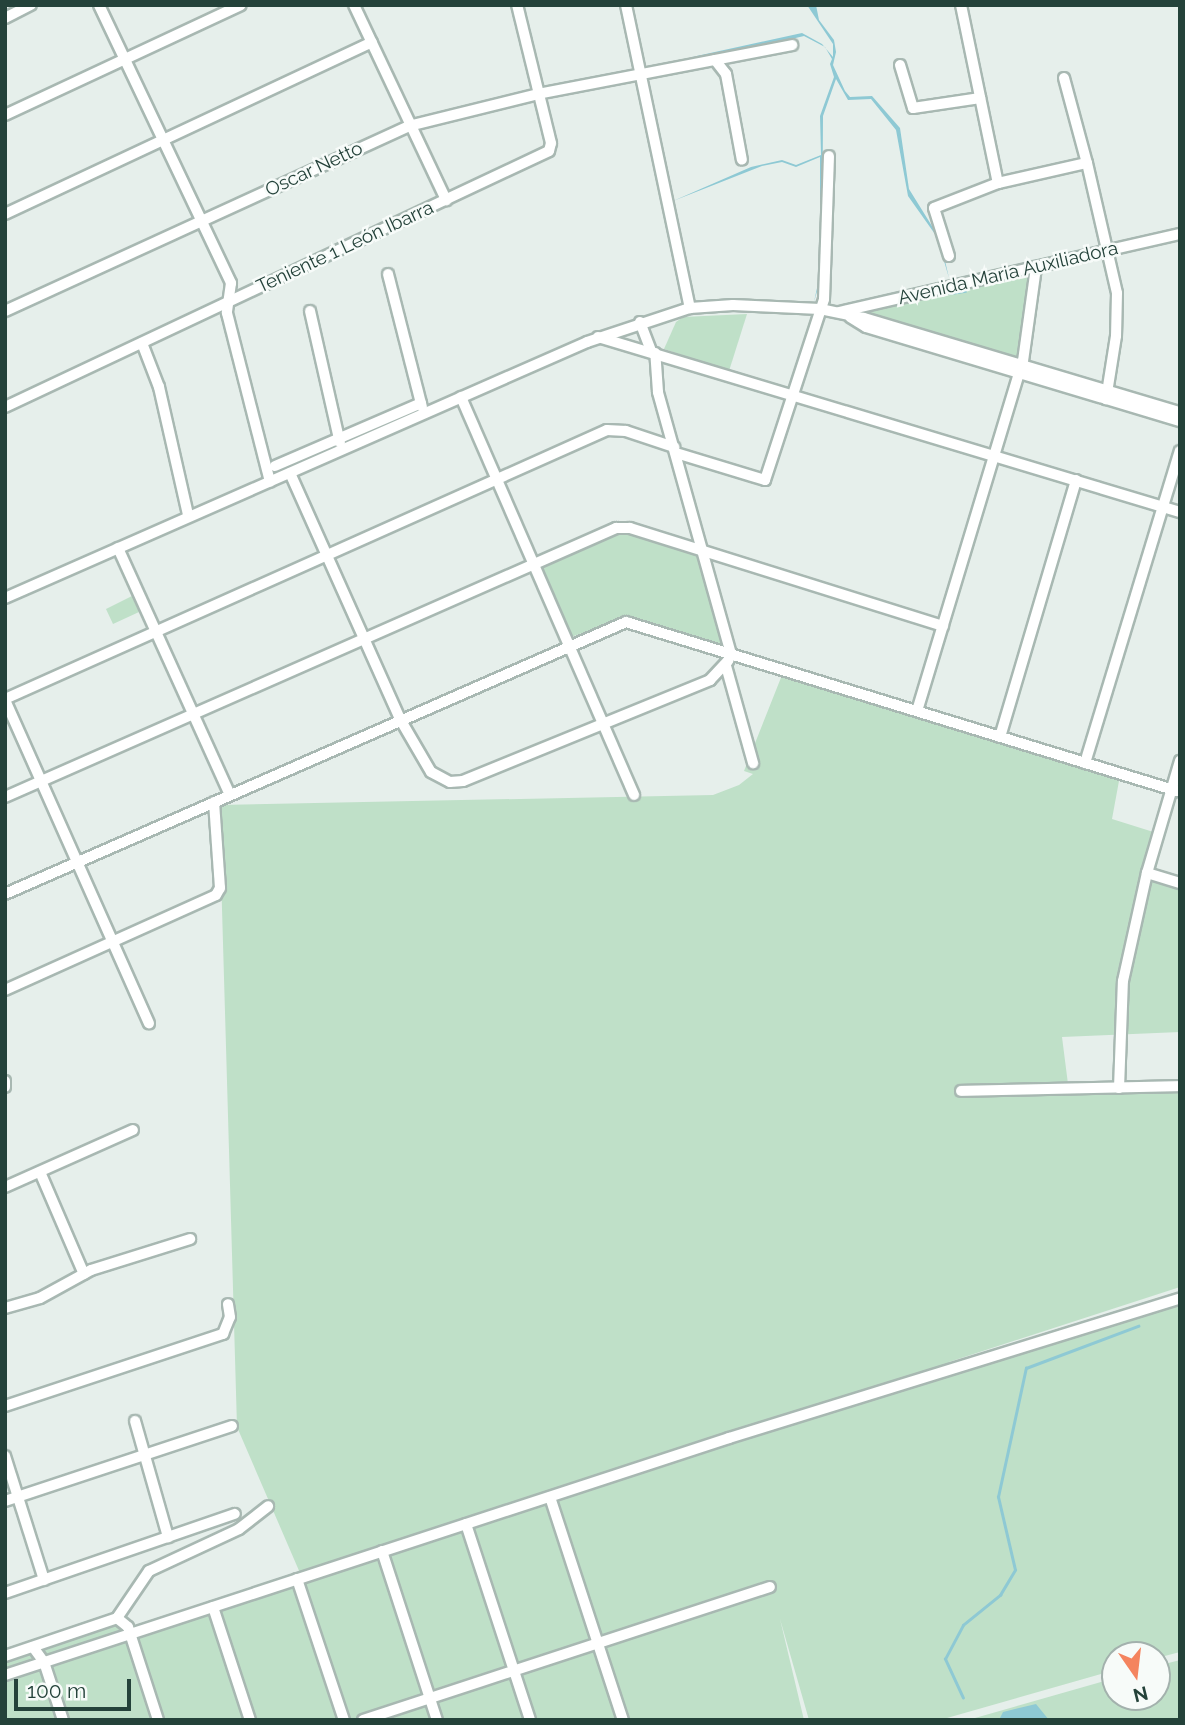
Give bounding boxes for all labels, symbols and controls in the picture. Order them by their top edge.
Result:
street label: Oscar Netto [262,136,366,202]
street label: Teniente 1 León Ibarra [253,196,437,298]
street label: Avenida Maria Auxiliadora [895,237,1121,309]
north arrow [1101,1641,1171,1711]
scale bar [18,1666,135,1710]
text: 100 m [27,1678,86,1703]
text: N [1131,1682,1150,1707]

